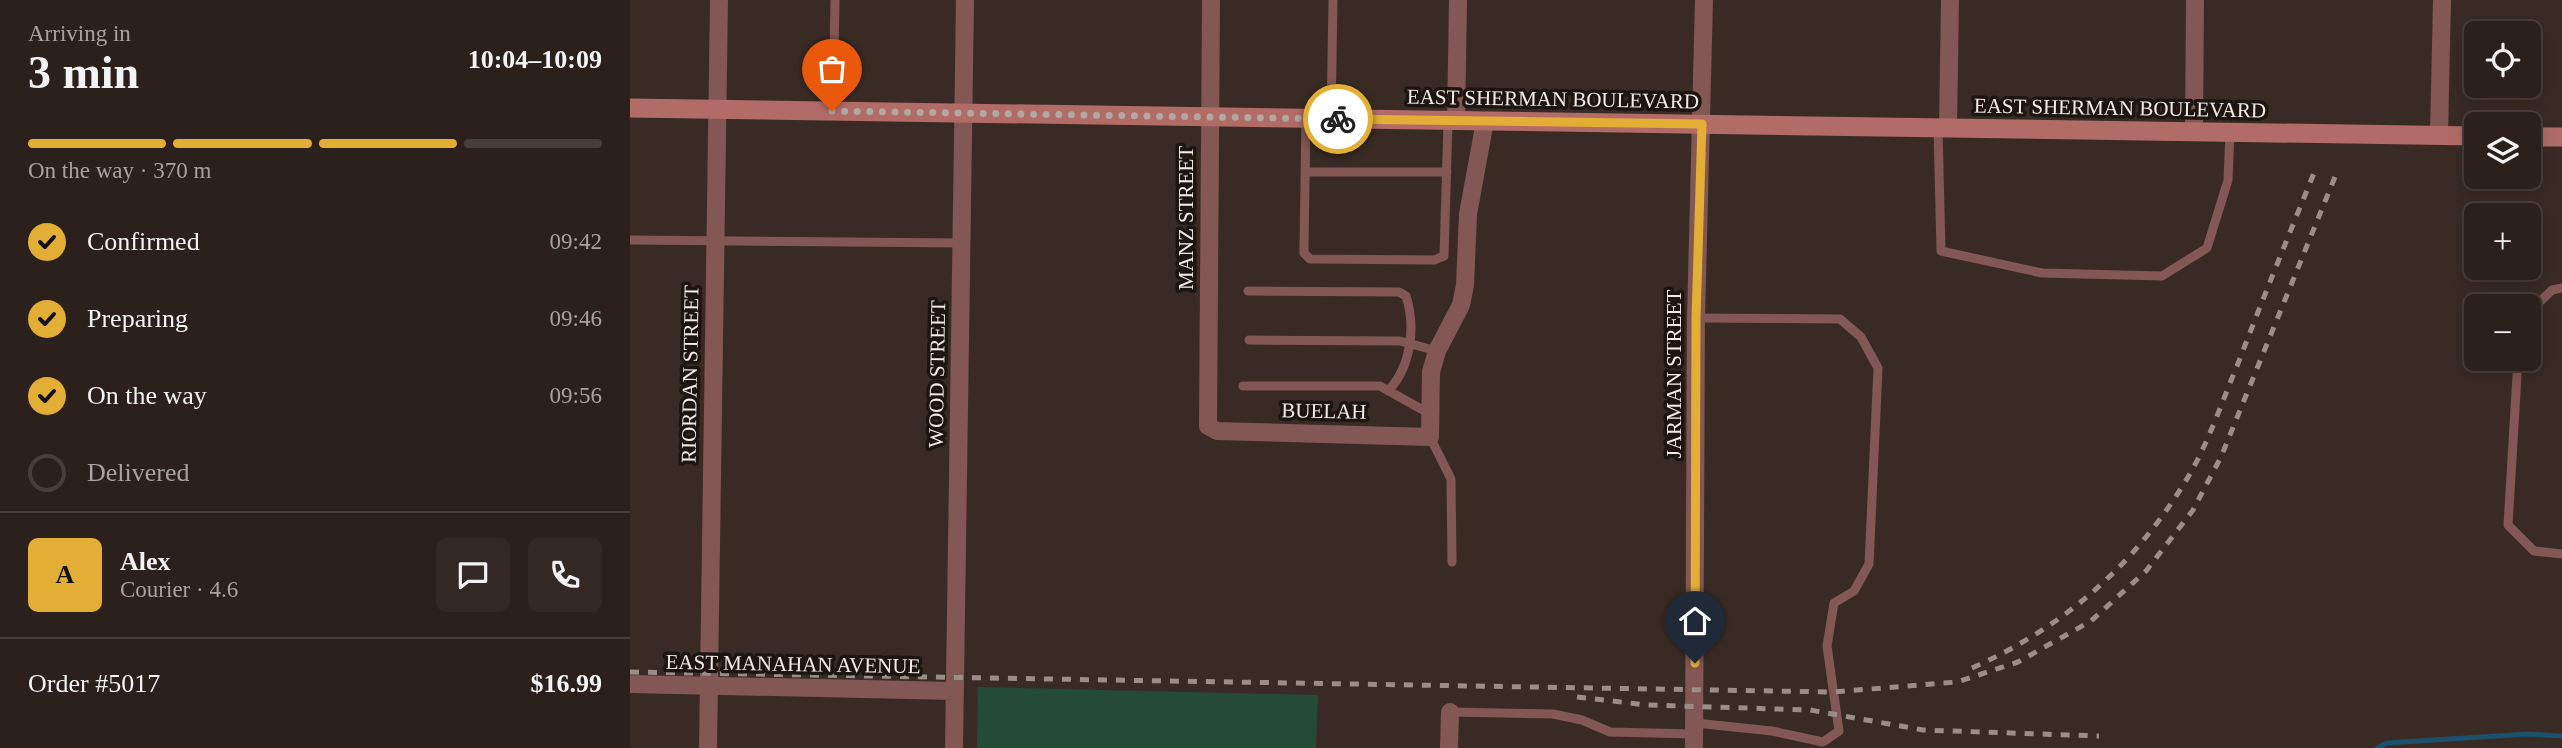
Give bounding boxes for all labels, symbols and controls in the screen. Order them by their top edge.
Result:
text: Arriving in [28,21,131,46]
map controls [2464,21,2541,371]
button: locate [2464,21,2541,98]
pin [802,39,862,111]
text: 10:04–10:09 [468,45,602,74]
text: 3 min [28,47,139,98]
icon: bag [813,50,851,88]
courier [1303,84,1373,154]
street label: EAST SHERMAN BOULEVARD [1407,84,1699,114]
street label: EAST SHERMAN BOULEVARD [1974,93,2266,123]
icon: bike [1319,100,1357,138]
button: layers [2464,112,2541,189]
street label: MANZ STREET [1174,146,1198,290]
text: On the way · 370 m [28,158,211,183]
button: + [2464,203,2541,280]
icon: check [28,223,66,261]
text: Confirmed [87,227,200,256]
text: 09:42 [550,229,602,254]
street label: RIORDAN STREET [676,285,704,463]
street label: JARMAN STREET [1662,290,1686,458]
button: − [2464,294,2541,371]
icon: check [28,300,66,338]
street label: WOOD STREET [924,300,950,448]
text: Preparing [87,304,188,333]
text: 09:46 [550,306,602,331]
icon: check [28,377,66,415]
text: On the way [87,381,207,410]
text: 09:56 [550,383,602,408]
street label: BUELAH [1281,398,1367,424]
text: Delivered [87,458,190,487]
button: chat [436,538,510,612]
button: phone [528,538,602,612]
text: Alex [120,547,171,576]
text: A [56,560,74,589]
text: Courier · 4.6 [120,577,238,602]
pin [1665,591,1725,663]
icon: home [1676,602,1714,640]
street label: EAST MANAHAN AVENUE [665,650,921,678]
text: Order #5017 [28,669,160,698]
text: $16.99 [531,669,602,698]

